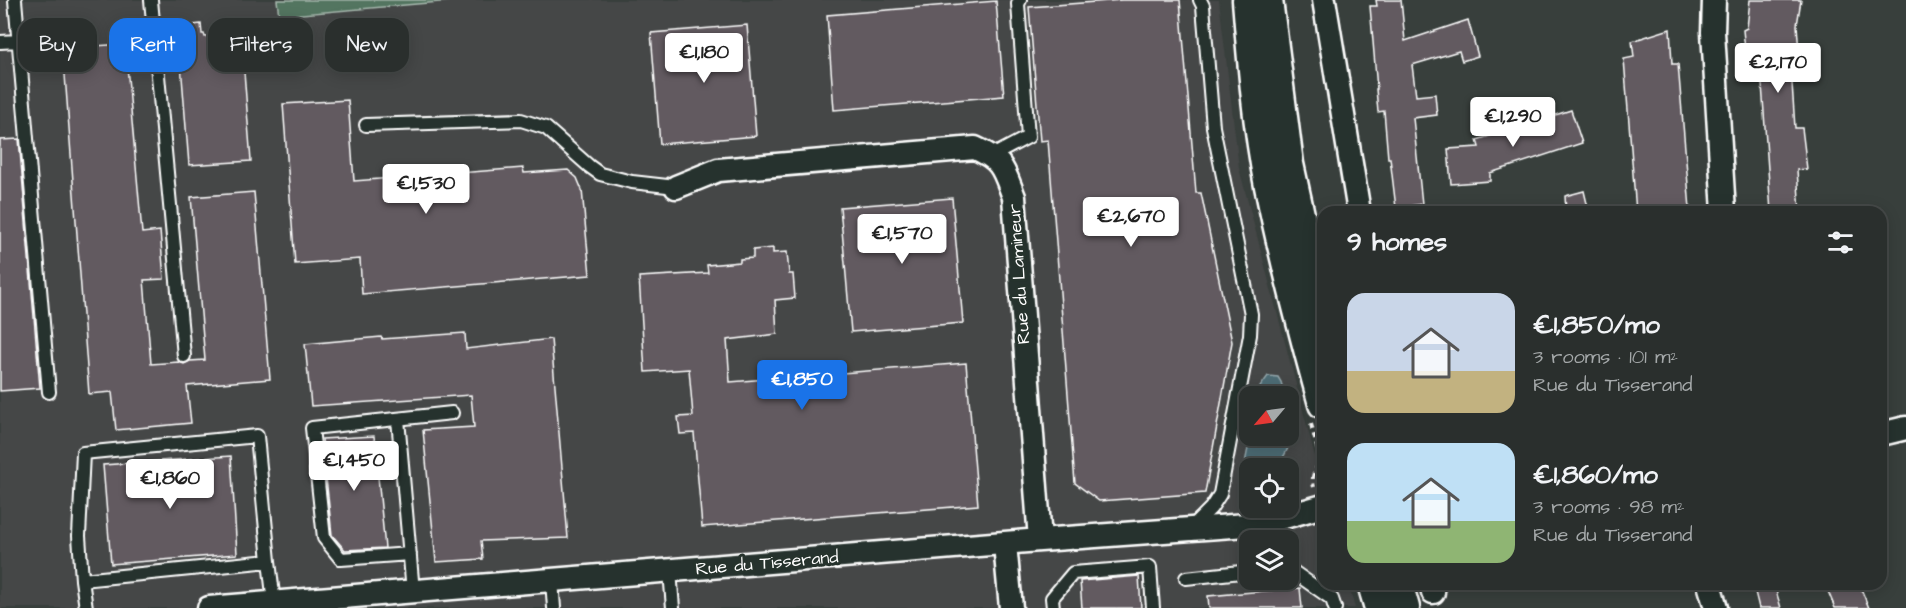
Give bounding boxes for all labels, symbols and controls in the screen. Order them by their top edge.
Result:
chip: Buy [18,18,97,72]
chip: Rent [109,18,196,72]
chip: Filters [208,18,313,72]
chip: New [325,18,409,72]
pin: €1,180 [655,33,753,84]
text: €1,180 [679,38,729,66]
pin: €2,170 [1729,43,1827,94]
text: €2,170 [1749,48,1807,76]
pin: €1,290 [1464,97,1562,148]
text: €1,290 [1484,102,1542,130]
pin: €1,530 [377,164,475,215]
text: €1,530 [397,169,455,197]
pin: €2,670 [1082,197,1180,248]
text: €2,670 [1097,202,1165,230]
street label: Rue du Lamineur [1002,203,1036,345]
pin: €1,570 [853,214,951,265]
text: €1,570 [871,219,933,247]
text: 9 homes [1347,224,1447,260]
icon: filters [1824,226,1857,259]
text: €1,850/mo [1533,307,1660,343]
icon: home [1395,317,1467,389]
text: 3 rooms · 101 m² [1533,343,1678,371]
pin: €1,850 [753,360,851,411]
text: €1,850 [771,365,833,393]
text: Rue du Tisserand [1533,371,1693,399]
north arrow [1239,386,1299,446]
map controls [1239,386,1299,590]
pin: €1,450 [305,441,403,492]
text: €1,450 [323,446,385,474]
text: €1,860/mo [1533,457,1658,493]
button: locate [1239,458,1299,518]
pin: €1,860 [121,459,219,510]
text: €1,860 [140,464,200,492]
icon: home [1395,467,1467,539]
text: 3 rooms · 98 m² [1533,493,1685,521]
text: Rue du Tisserand [1533,521,1693,549]
button: layers [1239,530,1299,590]
street label: Rue du Tisserand [694,544,840,582]

